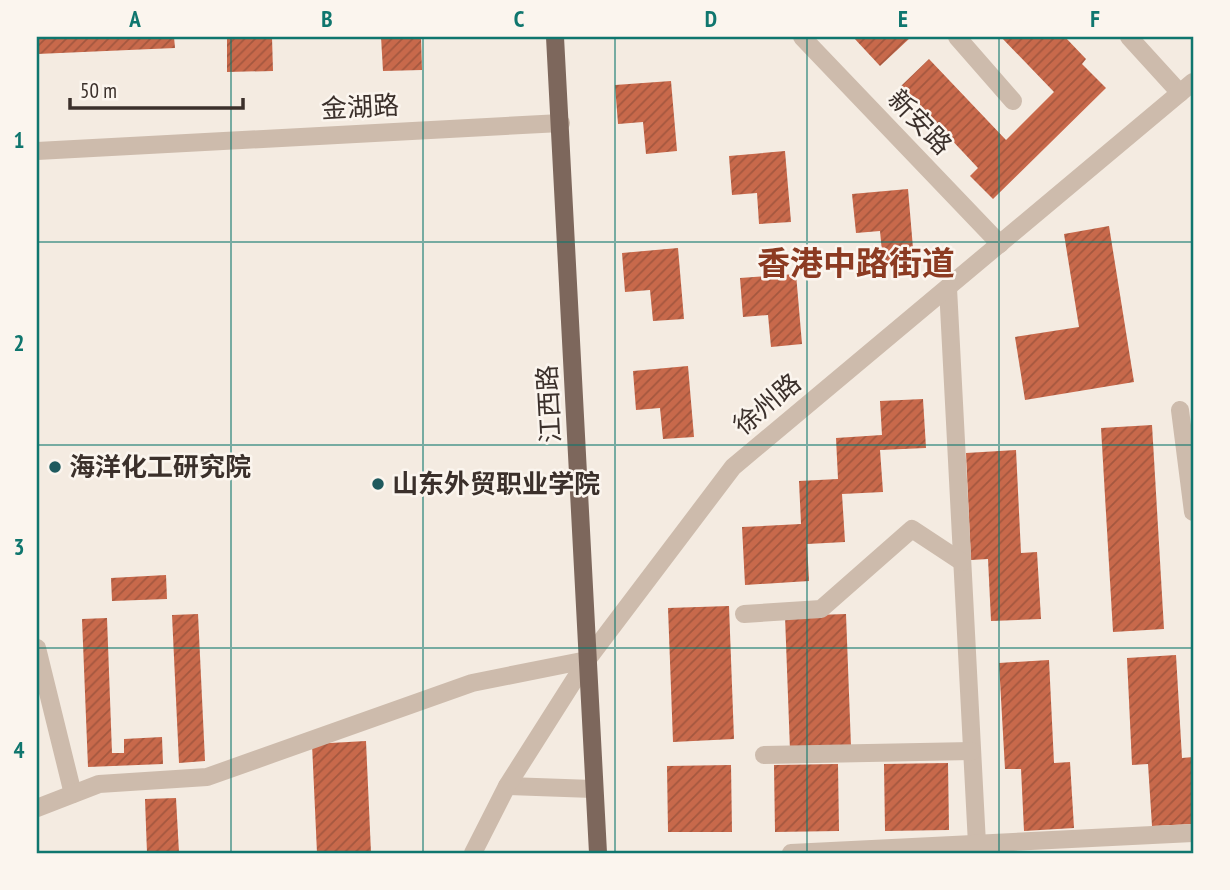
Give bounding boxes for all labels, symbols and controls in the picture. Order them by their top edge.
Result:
text: A [128,4,141,33]
text: B [321,4,333,33]
text: C [514,4,525,33]
text: D [705,4,717,33]
text: E [898,4,908,33]
text: F [1090,4,1100,33]
scale bar [70,66,243,110]
text: 50 m [80,77,117,104]
street label: 新安路 [881,82,959,161]
street label: 金湖路 [320,88,400,125]
text: 1 [14,125,25,154]
district label: 香港中路街道 [757,241,955,284]
text: 2 [14,328,25,357]
street label: 江西路 [530,364,567,444]
street label: 徐州路 [726,366,807,441]
place label: 海洋化工研究院 [69,450,251,483]
marker: 海洋化工研究院 [47,459,63,475]
place label: 山东外贸职业学院 [392,467,600,500]
marker: 山东外贸职业学院 [370,476,386,492]
text: 3 [14,532,25,561]
text: 4 [14,735,25,764]

